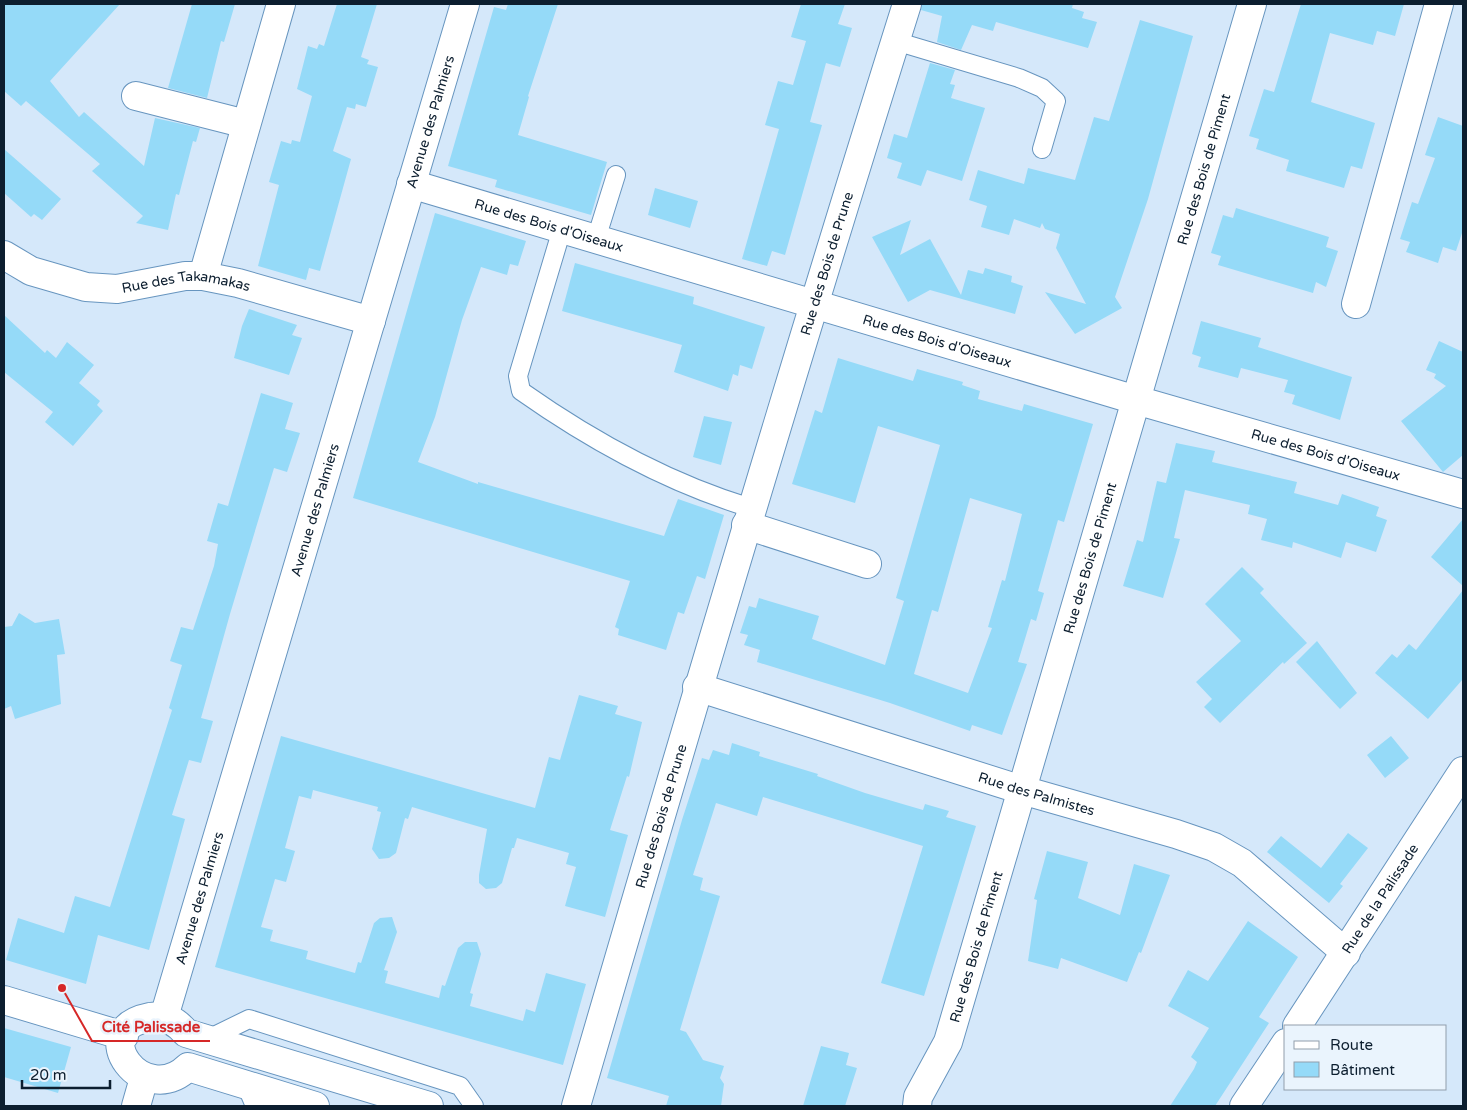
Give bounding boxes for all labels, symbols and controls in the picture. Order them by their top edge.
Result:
street label: Avenue des Palmiers [402,53,458,190]
street label: Rue des Bois de Piment [1173,91,1234,247]
street label: Rue des Bois de Prune [797,190,857,337]
street label: Rue des Bois d'Oiseaux [473,195,625,255]
street label: Rue des Takamakas [120,267,253,296]
street label: Rue des Bois d'Oiseaux [861,311,1014,371]
street label: Rue des Bois d'Oiseaux [1249,425,1402,484]
street label: Avenue des Palmiers [287,441,343,578]
street label: Rue des Bois de Piment [1060,480,1120,636]
street label: Rue des Bois de Prune [632,742,690,890]
street label: Rue des Palmistes [976,768,1097,819]
street label: Avenue des Palmiers [172,829,227,967]
street label: Rue de la Palissade [1338,840,1422,957]
street label: Rue des Bois de Piment [946,868,1006,1024]
callout: Cité Palissade [92,1011,210,1041]
text: Cité Palissade [102,1018,201,1036]
legend [1284,1025,1447,1090]
text: Route [1330,1036,1373,1054]
scale bar [22,1058,110,1090]
text: Bâtiment [1330,1061,1395,1079]
text: 20 m [30,1066,67,1084]

